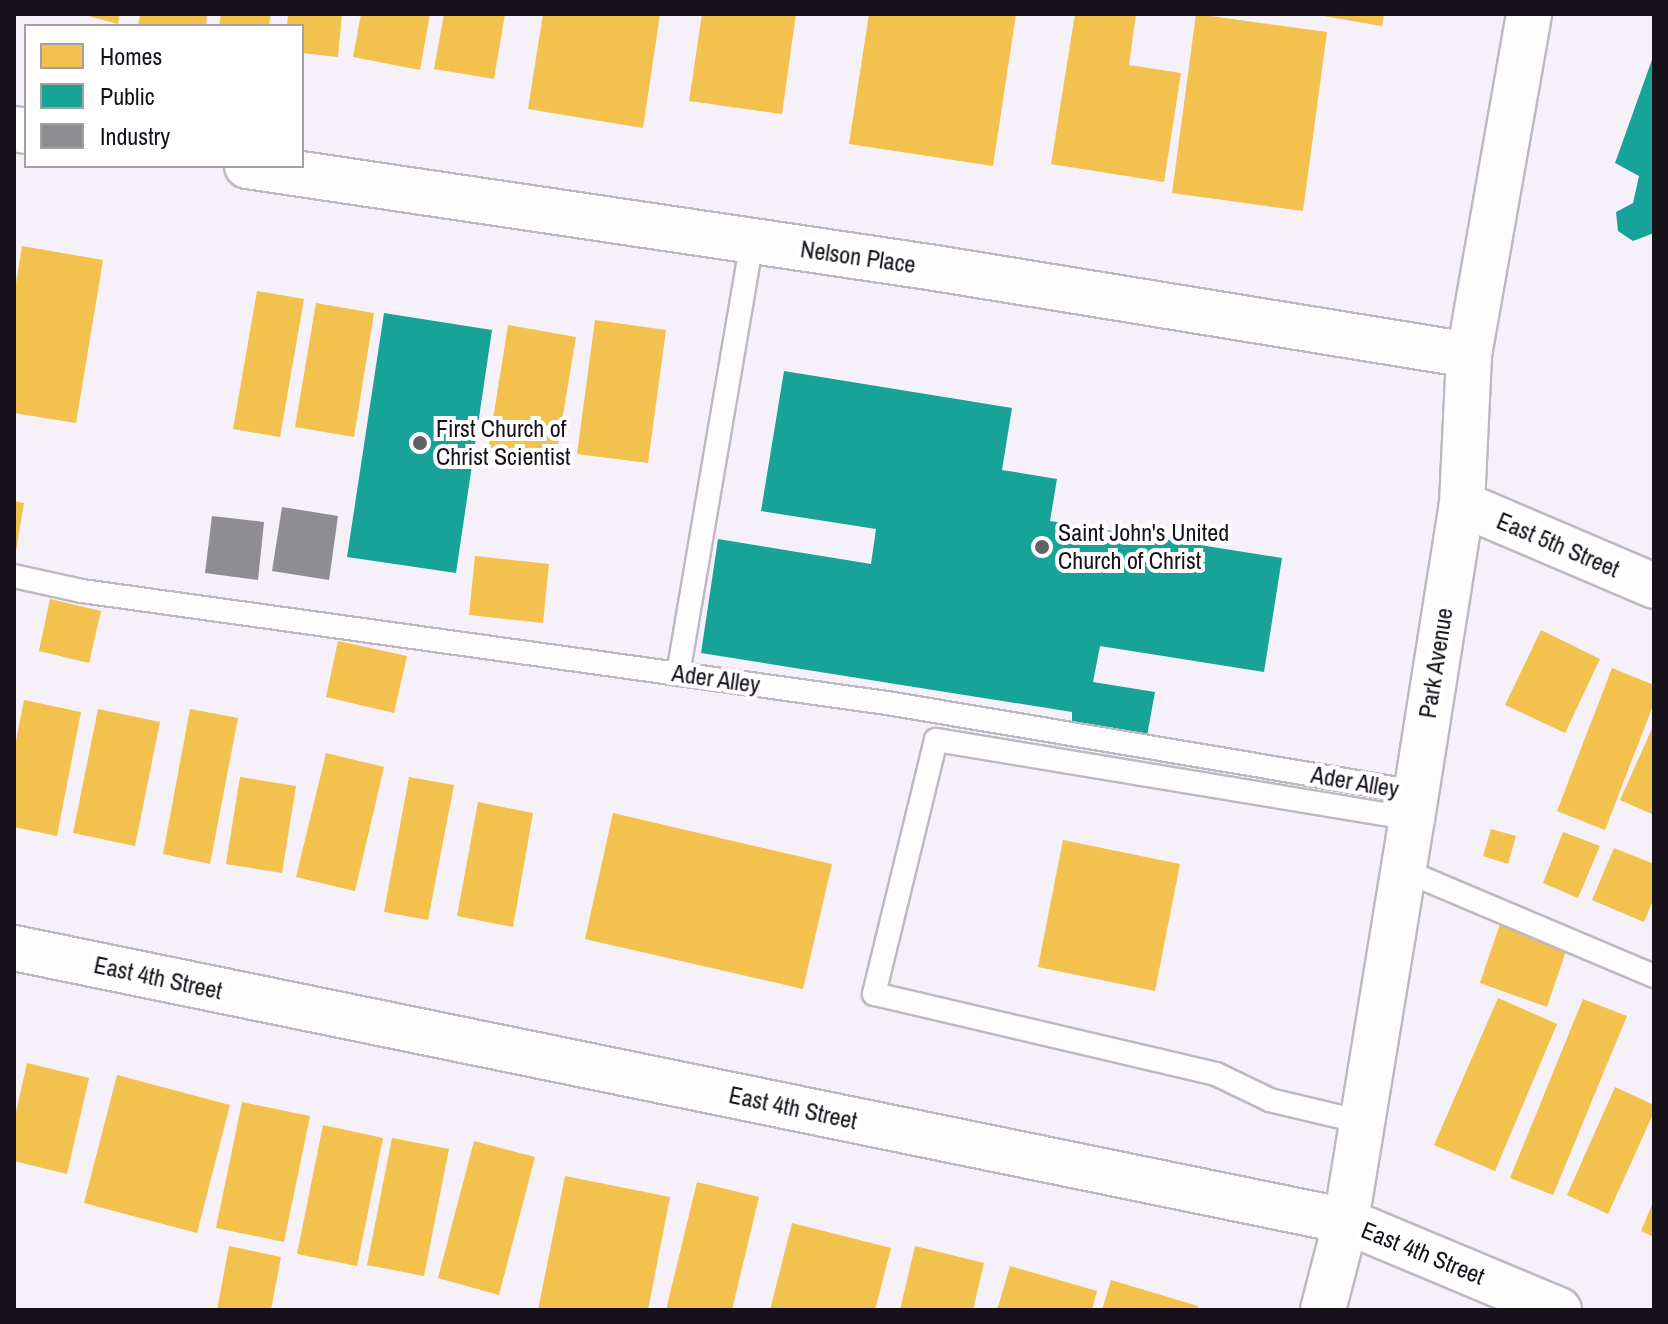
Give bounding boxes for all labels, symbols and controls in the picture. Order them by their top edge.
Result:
legend [24,24,304,168]
text: Homes [100,40,162,72]
text: Public [100,80,155,112]
text: Industry [100,120,170,152]
street label: Nelson Place [799,235,917,279]
place label: First Church of Christ Scientist [436,415,571,471]
marker: First Church of Christ Scientist [411,434,429,452]
street label: East 5th Street [1492,506,1624,584]
place label: Saint John's United Church of Christ [1058,519,1229,575]
marker: Saint John's United Church of Christ [1033,538,1051,556]
street label: Park Avenue [1413,605,1459,721]
street label: Ader Alley [670,658,762,700]
street label: Ader Alley [1308,760,1402,804]
street label: East 4th Street [91,950,225,1006]
street label: East 4th Street [726,1080,860,1136]
street label: East 4th Street [1357,1215,1489,1291]

